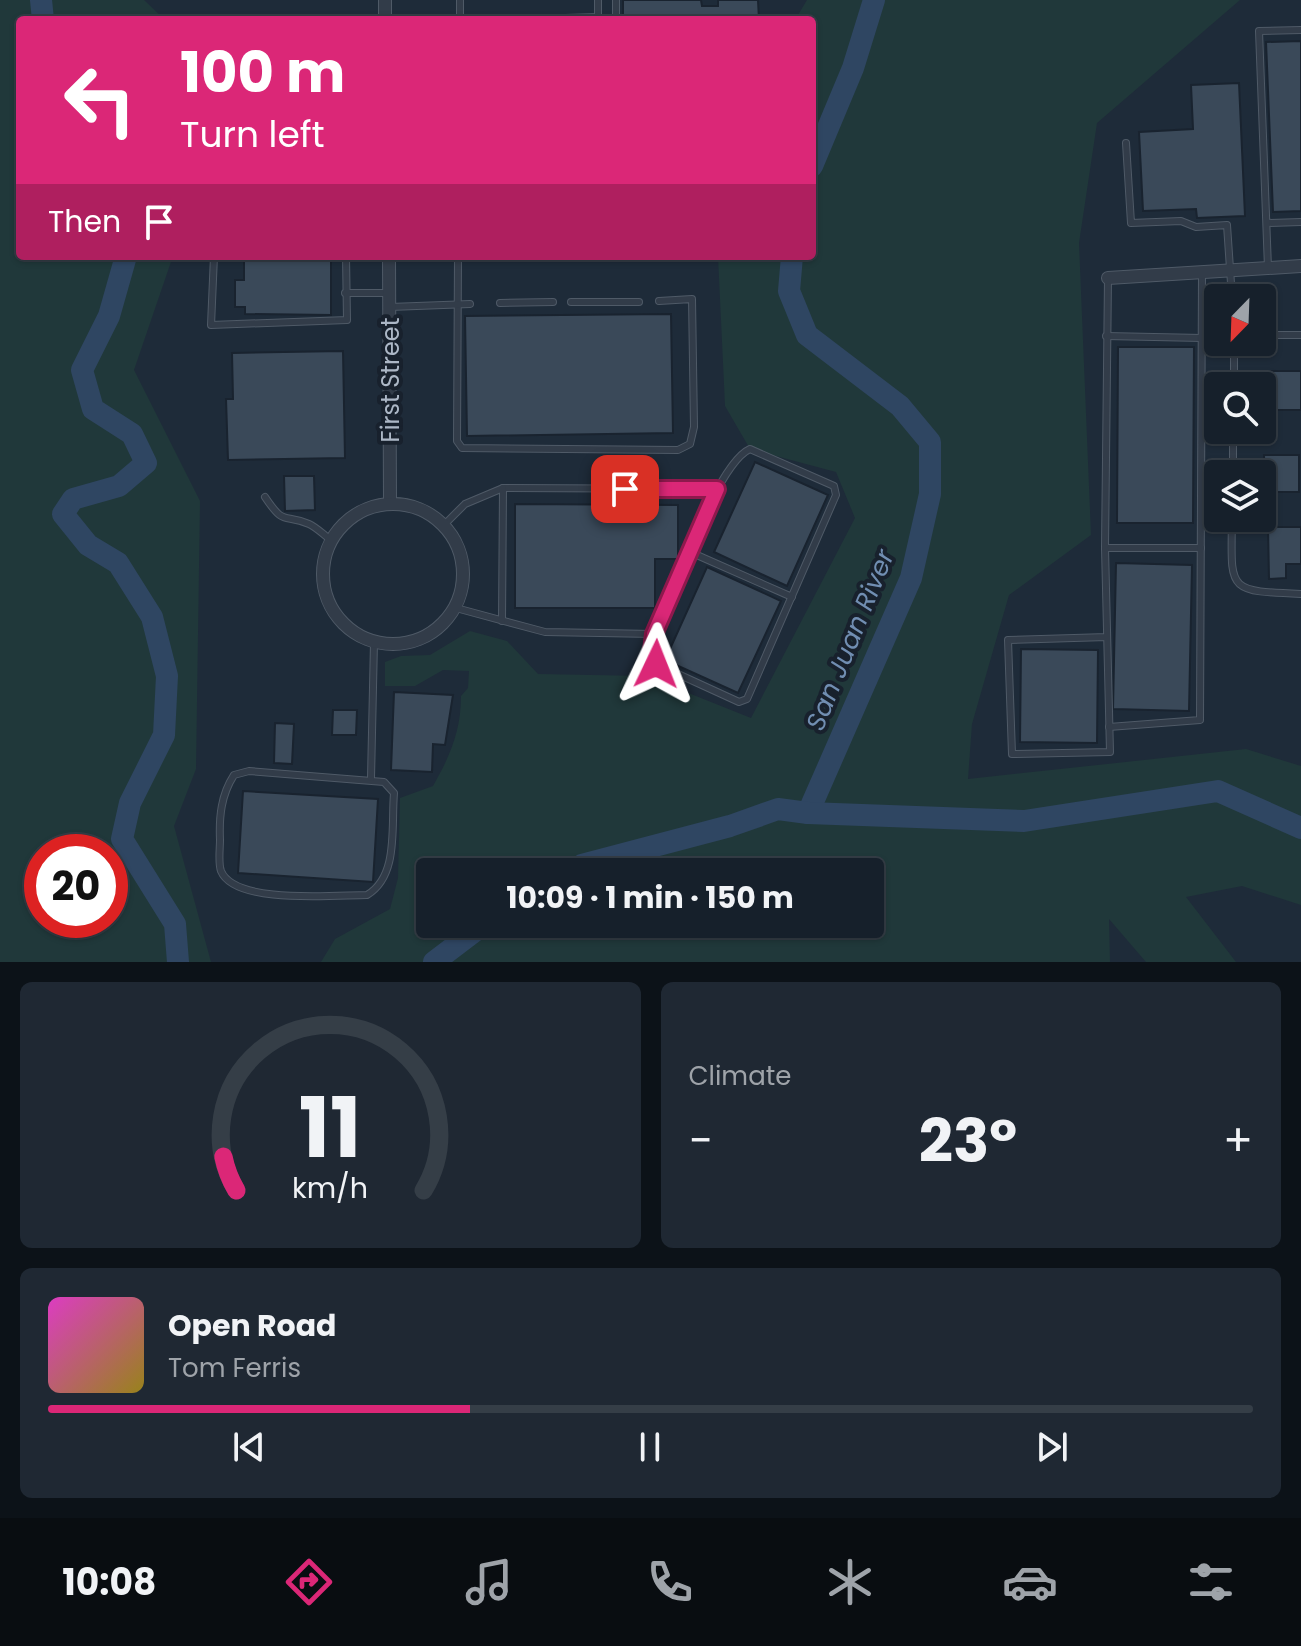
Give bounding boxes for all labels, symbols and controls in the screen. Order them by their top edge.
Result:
text: 100 m [180,33,345,112]
icon: left [48,48,152,152]
text: Turn left [180,109,325,160]
text: Then [48,200,121,243]
icon: arrive [137,200,181,244]
north arrow [1204,284,1276,356]
map controls [1204,284,1276,532]
street label: First Street [374,318,407,442]
button: search [1204,372,1276,444]
pin [591,455,659,523]
button: layers [1204,460,1276,532]
icon: arrive [603,467,647,511]
water label: San Juan River [797,543,903,736]
position arrow [614,622,698,706]
speed limit sign: 20 [24,834,128,938]
text: 10:09 · 1 min · 150 m [506,876,794,919]
text: Climate [689,1058,791,1094]
text: 11 [299,1070,362,1186]
text: 23° [919,1099,1017,1183]
text: − [689,1110,713,1171]
text: + [1223,1110,1253,1171]
text: km/h [292,1168,368,1208]
text: Open Road [168,1304,336,1347]
text: Tom Ferris [168,1350,301,1386]
icon: previous [227,1425,271,1469]
icon: pause [628,1425,672,1469]
icon: next [1030,1425,1074,1469]
icon: directions [281,1554,337,1610]
icon: music [461,1554,517,1610]
icon: phone [642,1554,698,1610]
icon: climate [822,1554,878,1610]
icon: car [1002,1554,1058,1610]
icon: filters [1183,1554,1239,1610]
text: 10:08 [62,1557,156,1608]

